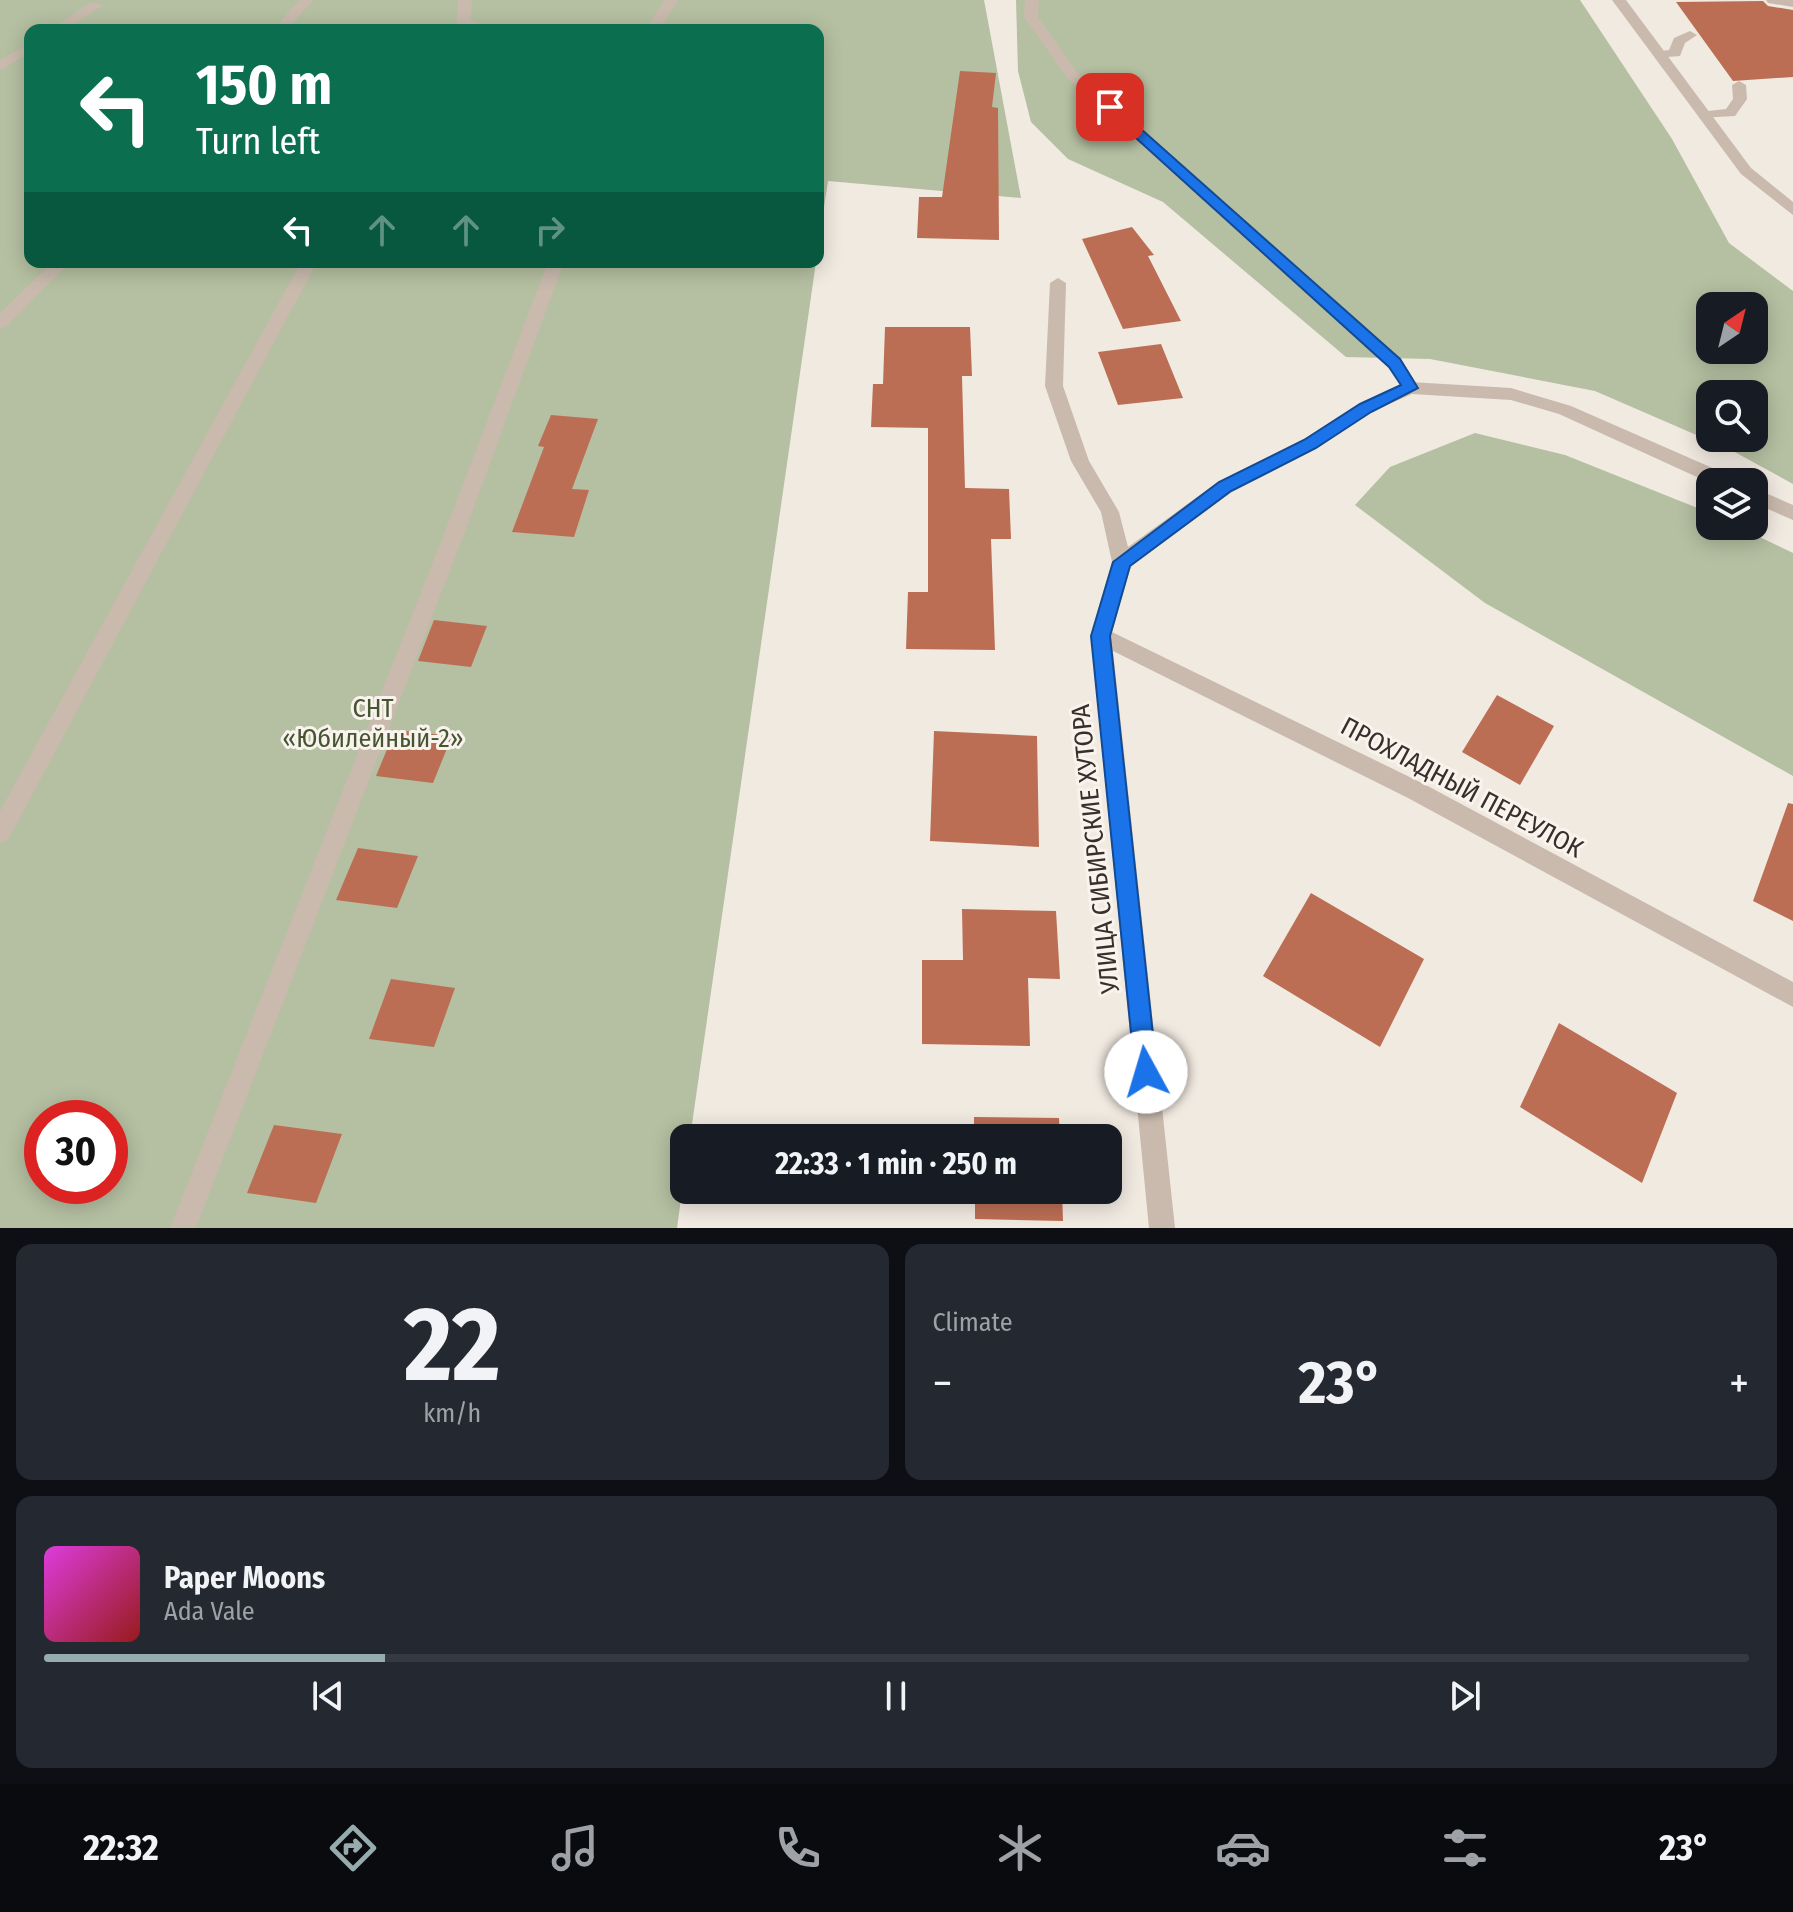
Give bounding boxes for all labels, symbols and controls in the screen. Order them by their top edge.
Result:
text: 150 m [196,52,332,119]
icon: left [64,56,168,160]
pin [1076,73,1144,141]
icon: arrive [1088,85,1132,129]
text: Turn left [196,120,320,164]
icon: left [276,208,320,252]
icon: ahead [360,208,404,252]
icon: ahead [444,208,488,252]
icon: right [528,208,572,252]
north arrow [1696,292,1768,364]
map controls [1696,292,1768,540]
button: search [1696,380,1768,452]
button: layers [1696,468,1768,540]
park label: СНТ «Юбилейный-2» [282,693,464,754]
street label: УЛИЦА СИБИРСКИЕ ХУТОРА [1065,703,1126,996]
street label: ПРОХЛАДНЫЙ ПЕРЕУЛОК [1335,710,1588,864]
position arrow [1104,1030,1188,1114]
speed limit sign: 30 [24,1100,128,1204]
text: 22:33 · 1 min · 250 m [775,1146,1017,1182]
text: 22 [404,1283,500,1408]
text: Climate [933,1307,1013,1338]
text: 23° [1299,1347,1383,1419]
text: − [933,1357,952,1410]
text: + [1729,1357,1749,1410]
text: km/h [423,1398,481,1429]
text: Paper Moons [164,1560,325,1596]
text: Ada Vale [164,1596,255,1627]
icon: previous [306,1674,350,1718]
icon: pause [874,1674,918,1718]
icon: next [1443,1674,1487,1718]
icon: directions [325,1820,381,1876]
icon: music [547,1820,603,1876]
icon: phone [770,1820,826,1876]
icon: climate [992,1820,1048,1876]
icon: car [1215,1820,1271,1876]
icon: filters [1437,1820,1493,1876]
text: 22:32 [83,1826,159,1870]
text: 23° [1659,1826,1710,1870]

